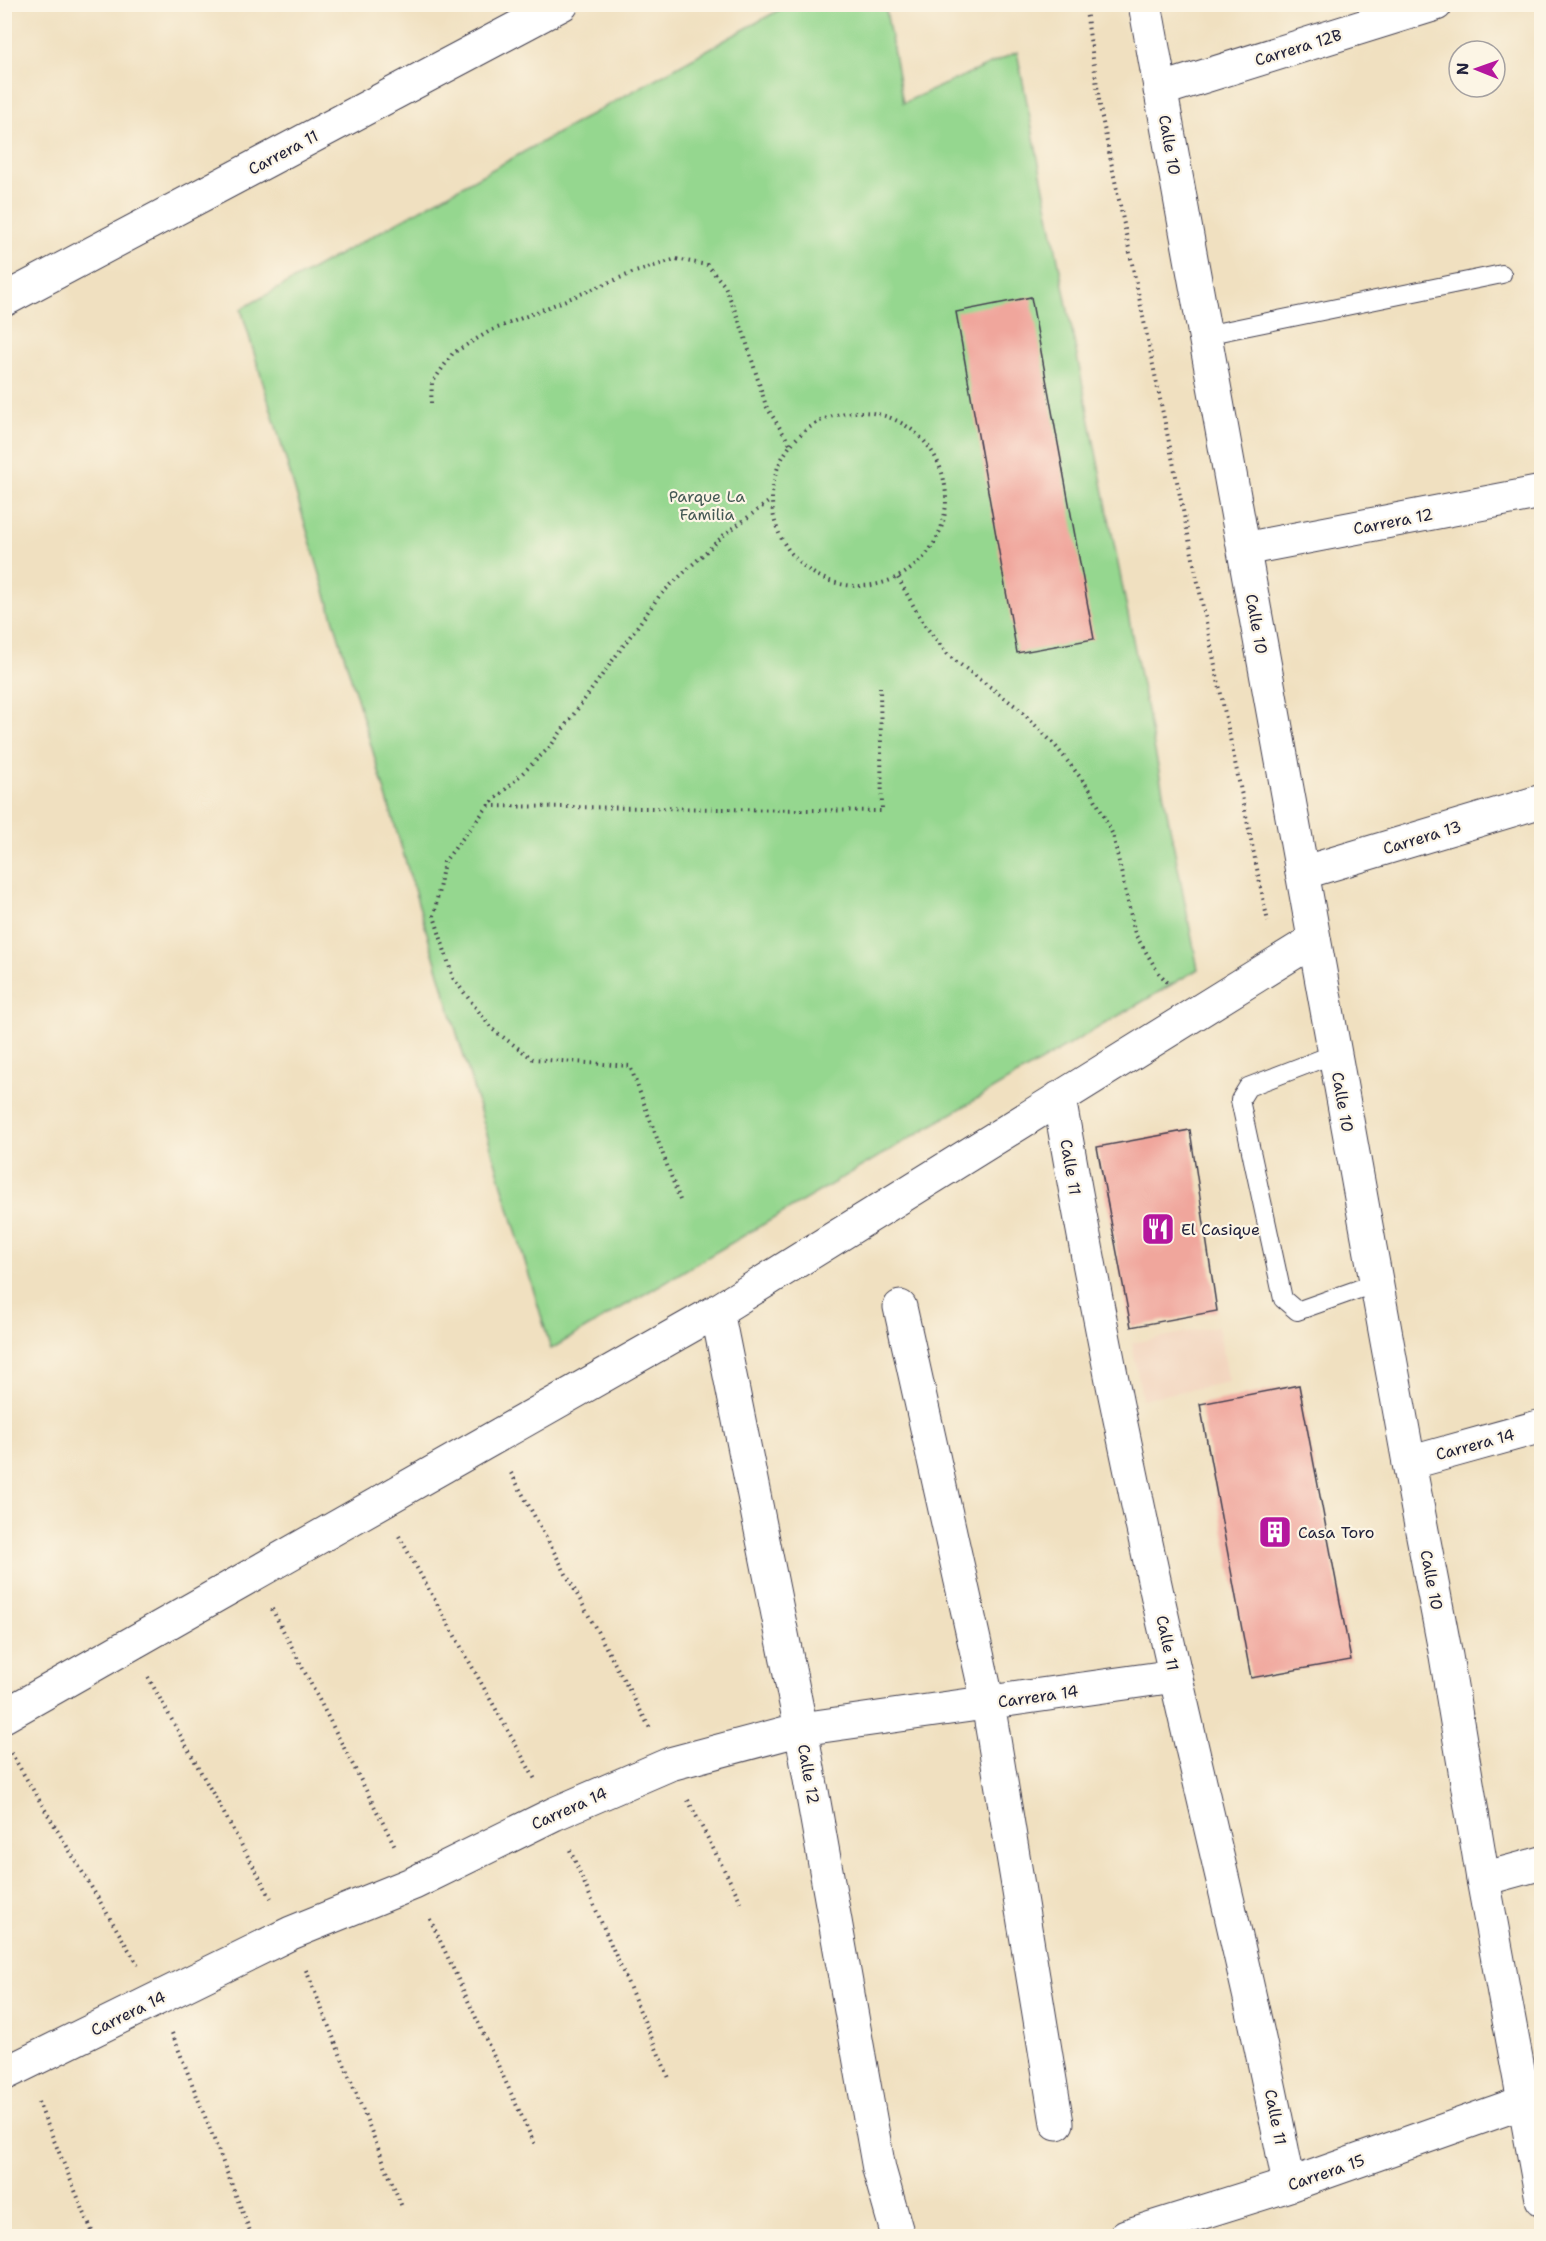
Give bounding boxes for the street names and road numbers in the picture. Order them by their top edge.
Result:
street label: Carrera 12B [1252,24,1344,71]
street label: Calle 10 [1154,113,1185,177]
street label: Carrera 11 [245,125,322,180]
street label: Carrera 12 [1351,503,1435,540]
street label: Calle 10 [1241,592,1272,656]
street label: Carrera 13 [1380,816,1464,859]
street label: Calle 10 [1327,1070,1358,1134]
street label: Calle 11 [1055,1138,1086,1197]
street label: Carrera 14 [1433,1424,1517,1465]
street label: Calle 10 [1415,1548,1448,1612]
street label: Calle 11 [1151,1613,1184,1673]
street label: Carrera 14 [997,1680,1080,1713]
street label: Calle 12 [793,1742,824,1806]
street label: Carrera 14 [528,1782,610,1835]
street label: Carrera 14 [87,1986,169,2041]
street label: Calle 11 [1260,2087,1291,2147]
street label: Carrera 15 [1285,2150,1367,2195]

